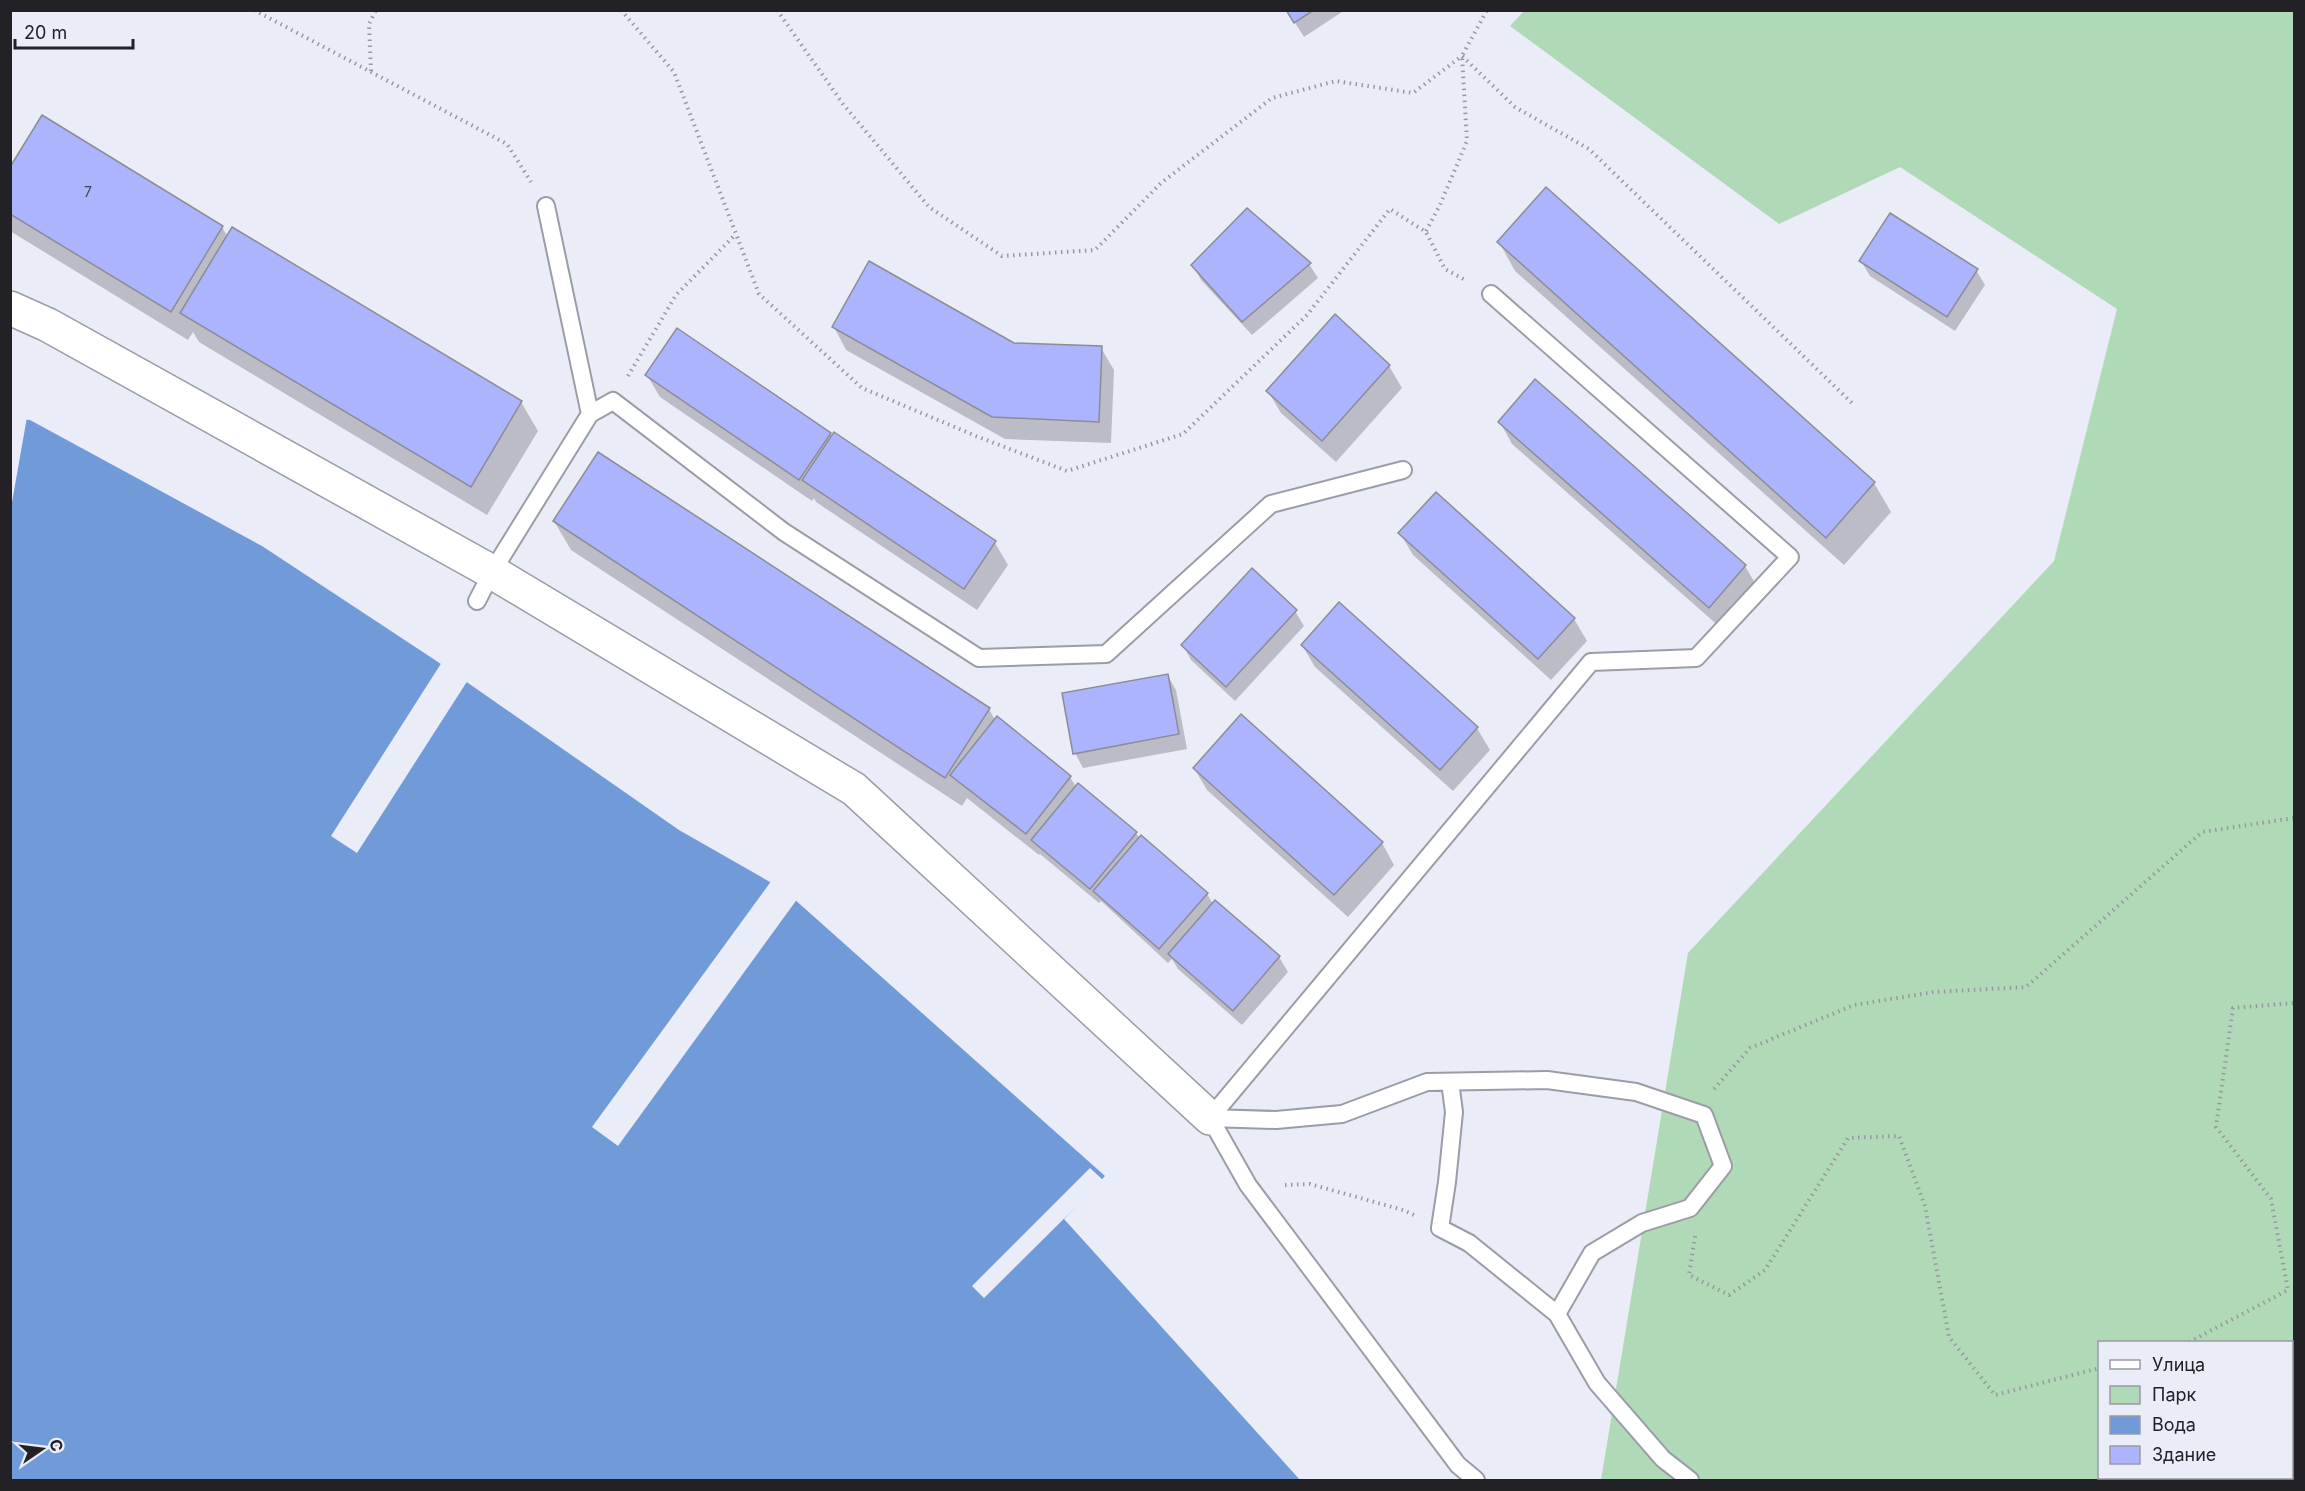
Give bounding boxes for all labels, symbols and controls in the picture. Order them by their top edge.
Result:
scale bar [15,12,134,50]
text: 20 m [24,22,67,43]
house number: 7 [84,183,92,200]
legend [2098,1341,2293,1479]
text: Улица [2152,1354,2205,1375]
text: Парк [2152,1384,2197,1405]
text: Вода [2152,1414,2196,1435]
north arrow [12,1419,72,1479]
text: С [45,1437,68,1454]
text: Здание [2152,1444,2216,1465]

